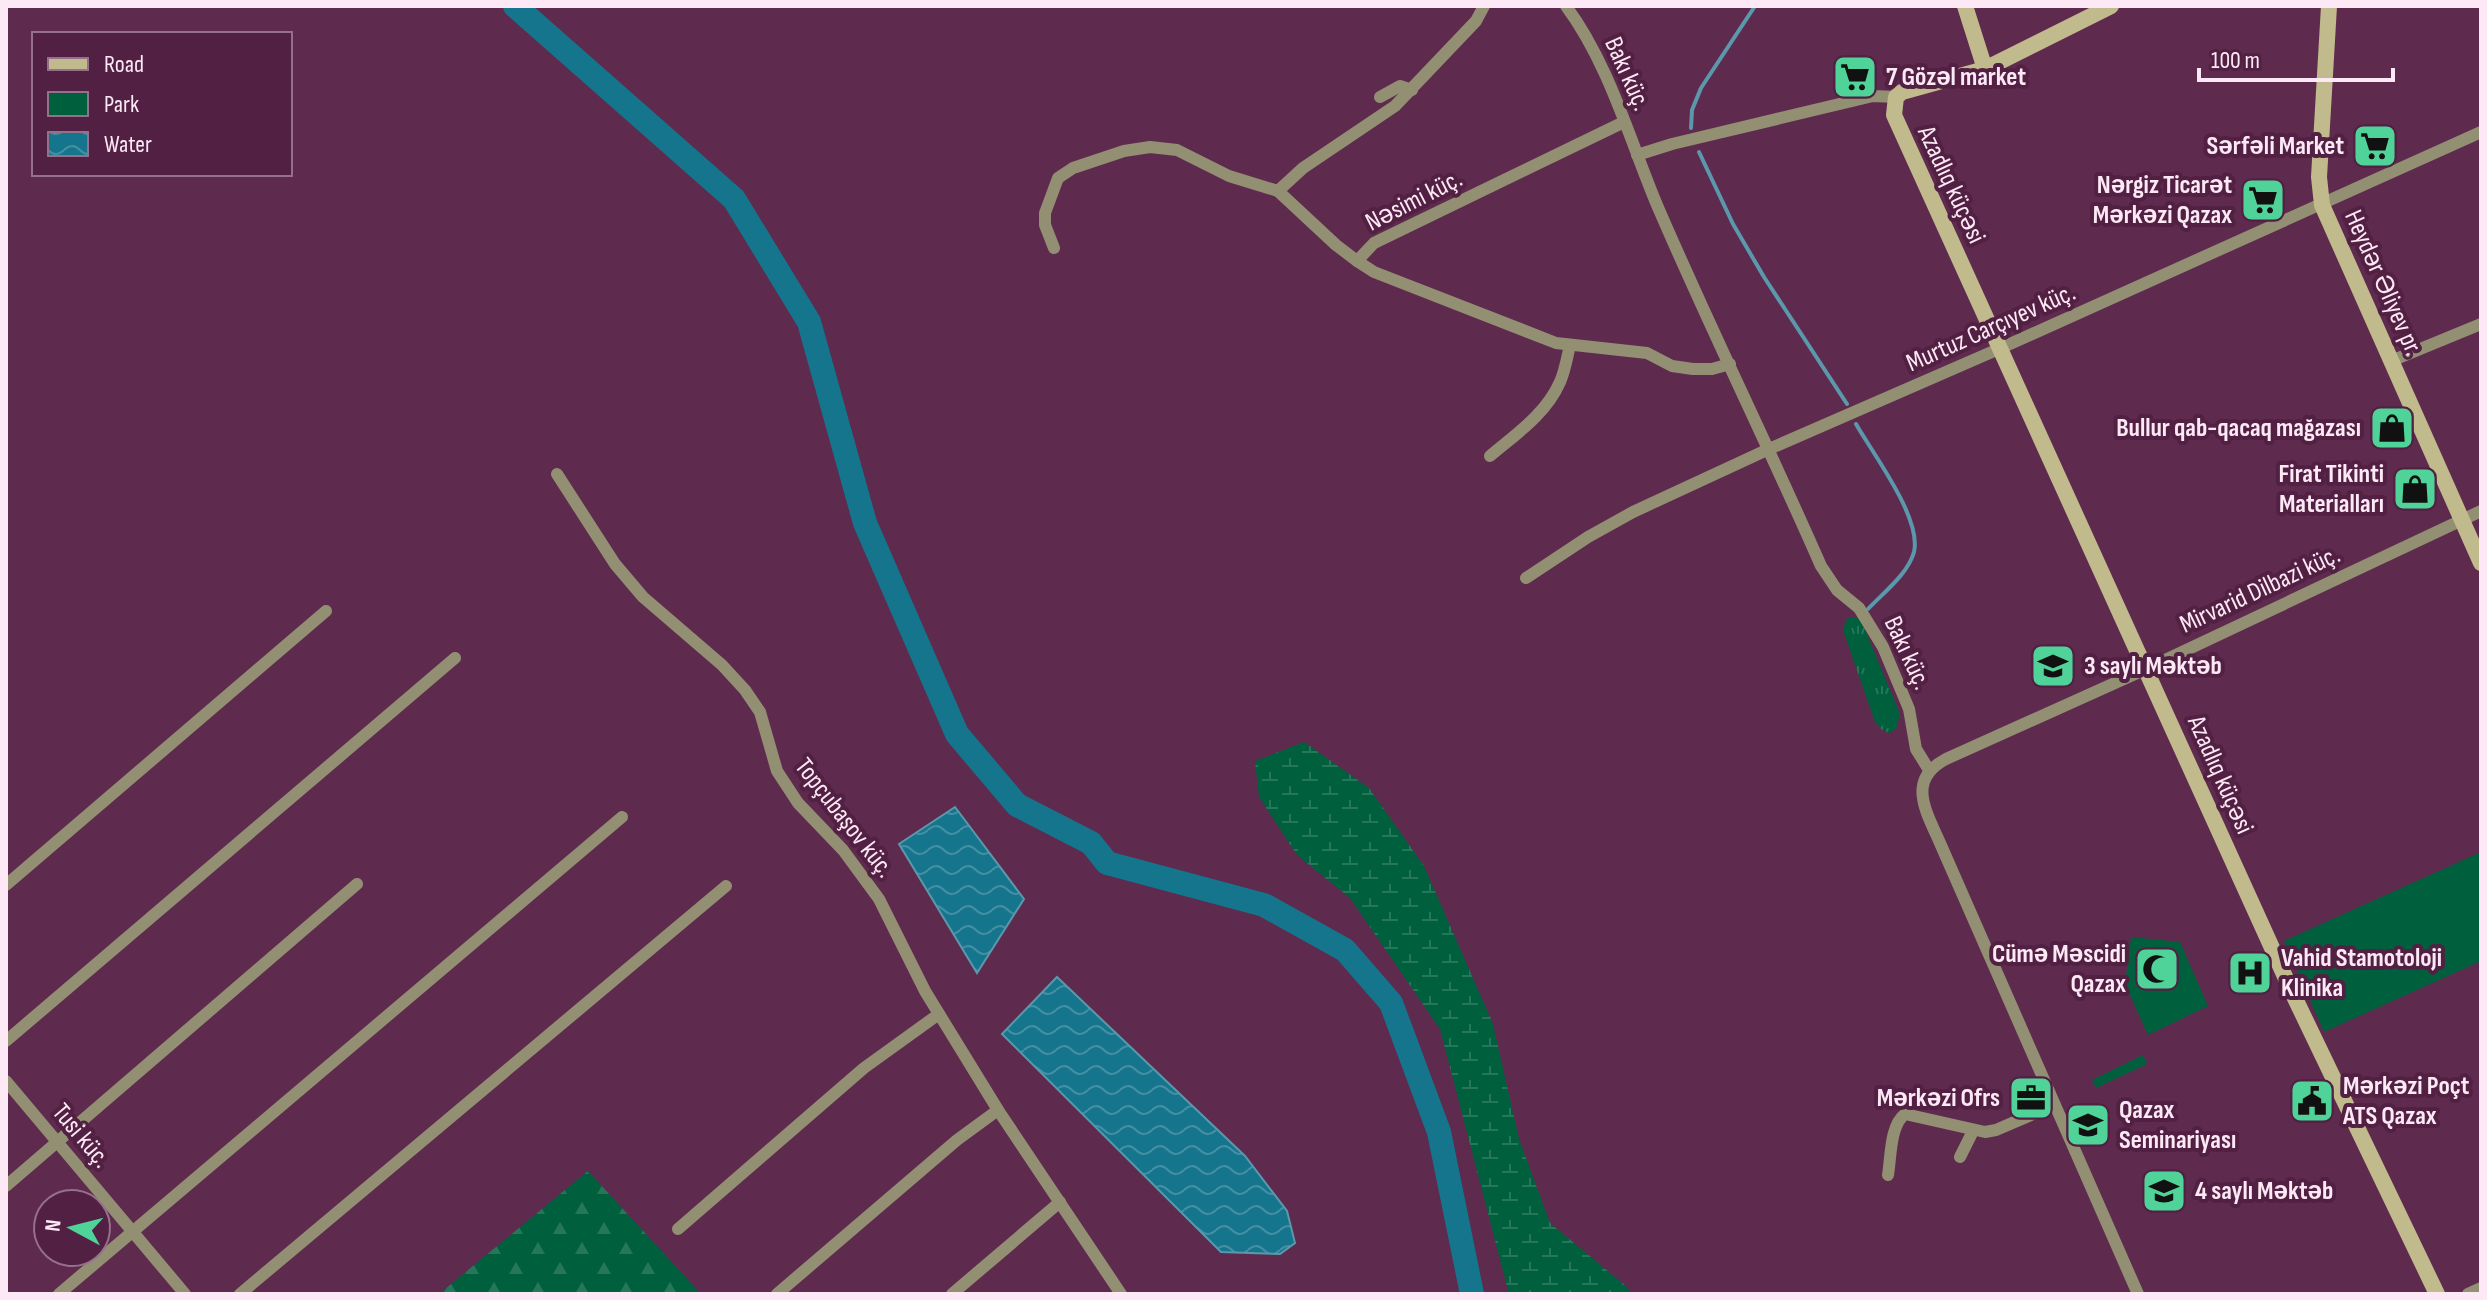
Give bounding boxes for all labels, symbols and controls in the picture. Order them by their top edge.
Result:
legend [32,32,292,176]
street label: Bakı küç. [1597,32,1657,116]
scale bar [2199,32,2393,82]
text: 100 m [2211,46,2260,75]
text: Road [104,50,144,79]
supermarket icon: 7 Gözəl market [1831,53,1879,101]
place label: 7 Gözəl market [1886,62,2026,93]
text: Park [104,90,139,119]
street label: Azadlıq küçəsi [1910,120,1992,249]
supermarket icon: Sərfəli Market [2351,122,2399,170]
text: Water [104,130,152,159]
place label: Sərfəli Market [2207,131,2344,162]
street label: Nəsimi küç. [1361,164,1467,238]
place label: Nərgiz Ticarət Mərkəzi Qazax [2093,170,2232,231]
supermarket icon: Nərgiz Ticarət Mərkəzi Qazax [2239,176,2287,224]
street label: Heydər Əliyev pr. [2337,205,2429,361]
street label: Murtuz Carçıyev küç. [1902,277,2080,379]
shop icon: Bullur qab-qacaq mağazası [2368,404,2416,452]
place label: Bullur qab-qacaq mağazası [2116,413,2361,444]
place label: Firat Tikinti Materialları [2278,459,2384,520]
shop icon: Firat Tikinti Materialları [2391,465,2439,513]
street label: Mirvarid Dilbazi küç. [2175,539,2345,641]
street label: Bakı küç. [1877,611,1937,695]
school or university icon: 3 saylı Məktəb [2029,642,2077,690]
place label: 3 saylı Məktəb [2084,651,2222,682]
street label: Azadlıq küçəsi [2180,710,2260,839]
street label: Topçubaşov küç. [788,752,900,884]
place label: Cümə Məscidi Qazax [1992,939,2126,1000]
place label: Vahid Stamotoloji Klinika [2281,943,2442,1004]
mosque icon: Cümə Məscidi Qazax [2133,945,2181,993]
hospital icon: Vahid Stamotoloji Klinika [2226,949,2274,997]
place label: Mərkəzi Poçt ATS Qazax [2342,1071,2470,1132]
office icon: Mərkəzi Ofrs [2007,1074,2055,1122]
public building icon: Mərkəzi Poçt ATS Qazax [2288,1077,2336,1125]
place label: Mərkəzi Ofrs [1877,1083,2000,1114]
place label: Qazax Seminariyası [2119,1095,2236,1156]
street label: Tusi küç. [45,1097,117,1175]
school or university icon: Qazax Seminariyası [2064,1101,2112,1149]
school or university icon: 4 saylı Məktəb [2140,1167,2188,1215]
place label: 4 saylı Məktəb [2195,1176,2333,1207]
north arrow [32,1188,112,1268]
text: N [40,1218,68,1233]

